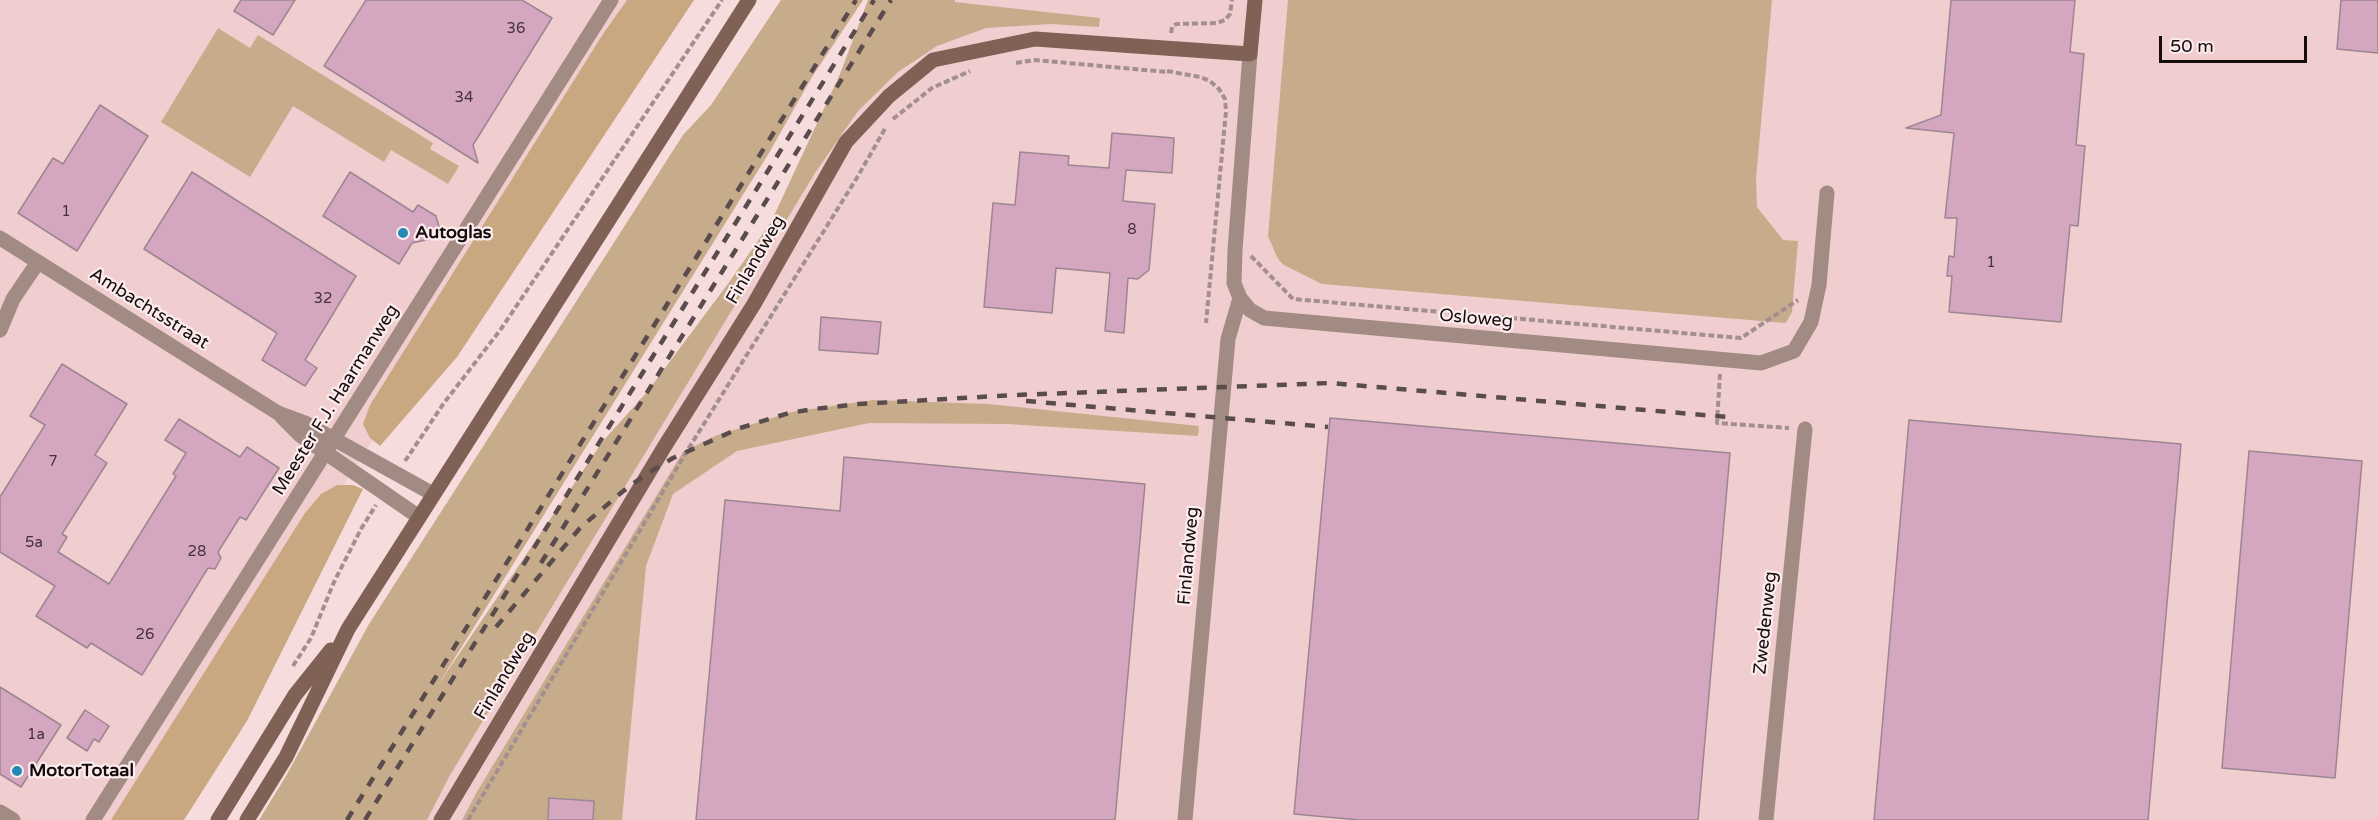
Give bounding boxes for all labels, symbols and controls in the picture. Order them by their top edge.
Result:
house number: 36 [507,20,525,38]
scale bar [2162,24,2310,62]
text: 50 m [2170,35,2214,57]
house number: 34 [455,89,473,107]
house number: 1 [61,203,71,221]
street label: Finlandweg [722,212,790,308]
house number: 8 [1127,221,1137,239]
place label: Autoglas [415,222,491,244]
marker: Autoglas [396,226,410,240]
house number: 1 [1986,254,1996,272]
street label: Ambachtsstraat [85,264,213,354]
house number: 32 [314,290,332,308]
street label: Meester F.J. Haarmanweg [268,301,404,499]
street label: Osloweg [1438,305,1514,333]
house number: 7 [48,453,58,471]
street label: Finlandweg [1174,506,1204,606]
house number: 5a [25,534,43,552]
house number: 28 [188,543,206,561]
street label: Zwedenweg [1750,570,1782,676]
house number: 26 [136,626,154,644]
street label: Finlandweg [470,628,540,724]
house number: 1a [27,726,45,744]
place label: MotorTotaal [29,760,134,782]
marker: MotorTotaal [10,764,24,778]

